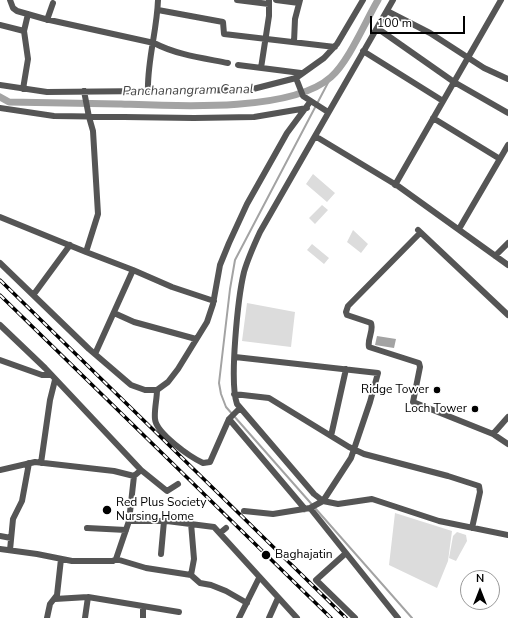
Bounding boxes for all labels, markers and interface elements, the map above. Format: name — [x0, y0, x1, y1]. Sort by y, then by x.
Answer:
scale bar — [372, 8, 467, 34]
text: 100 m — [377, 15, 412, 31]
water label: Panchanangram Canal — [122, 82, 254, 100]
place label: Ridge Tower — [361, 383, 429, 397]
marker: Ridge Tower — [432, 385, 442, 395]
place label: Loch Tower — [405, 402, 467, 416]
marker: Loch Tower — [470, 404, 480, 414]
place label: Red Plus Society Nursing Home — [116, 496, 206, 524]
marker: Red Plus Society Nursing Home — [101, 504, 113, 516]
place label: Baghajatin — [275, 548, 333, 562]
marker: Baghajatin — [260, 549, 272, 561]
north arrow — [460, 570, 500, 610]
text: N — [476, 571, 484, 586]

